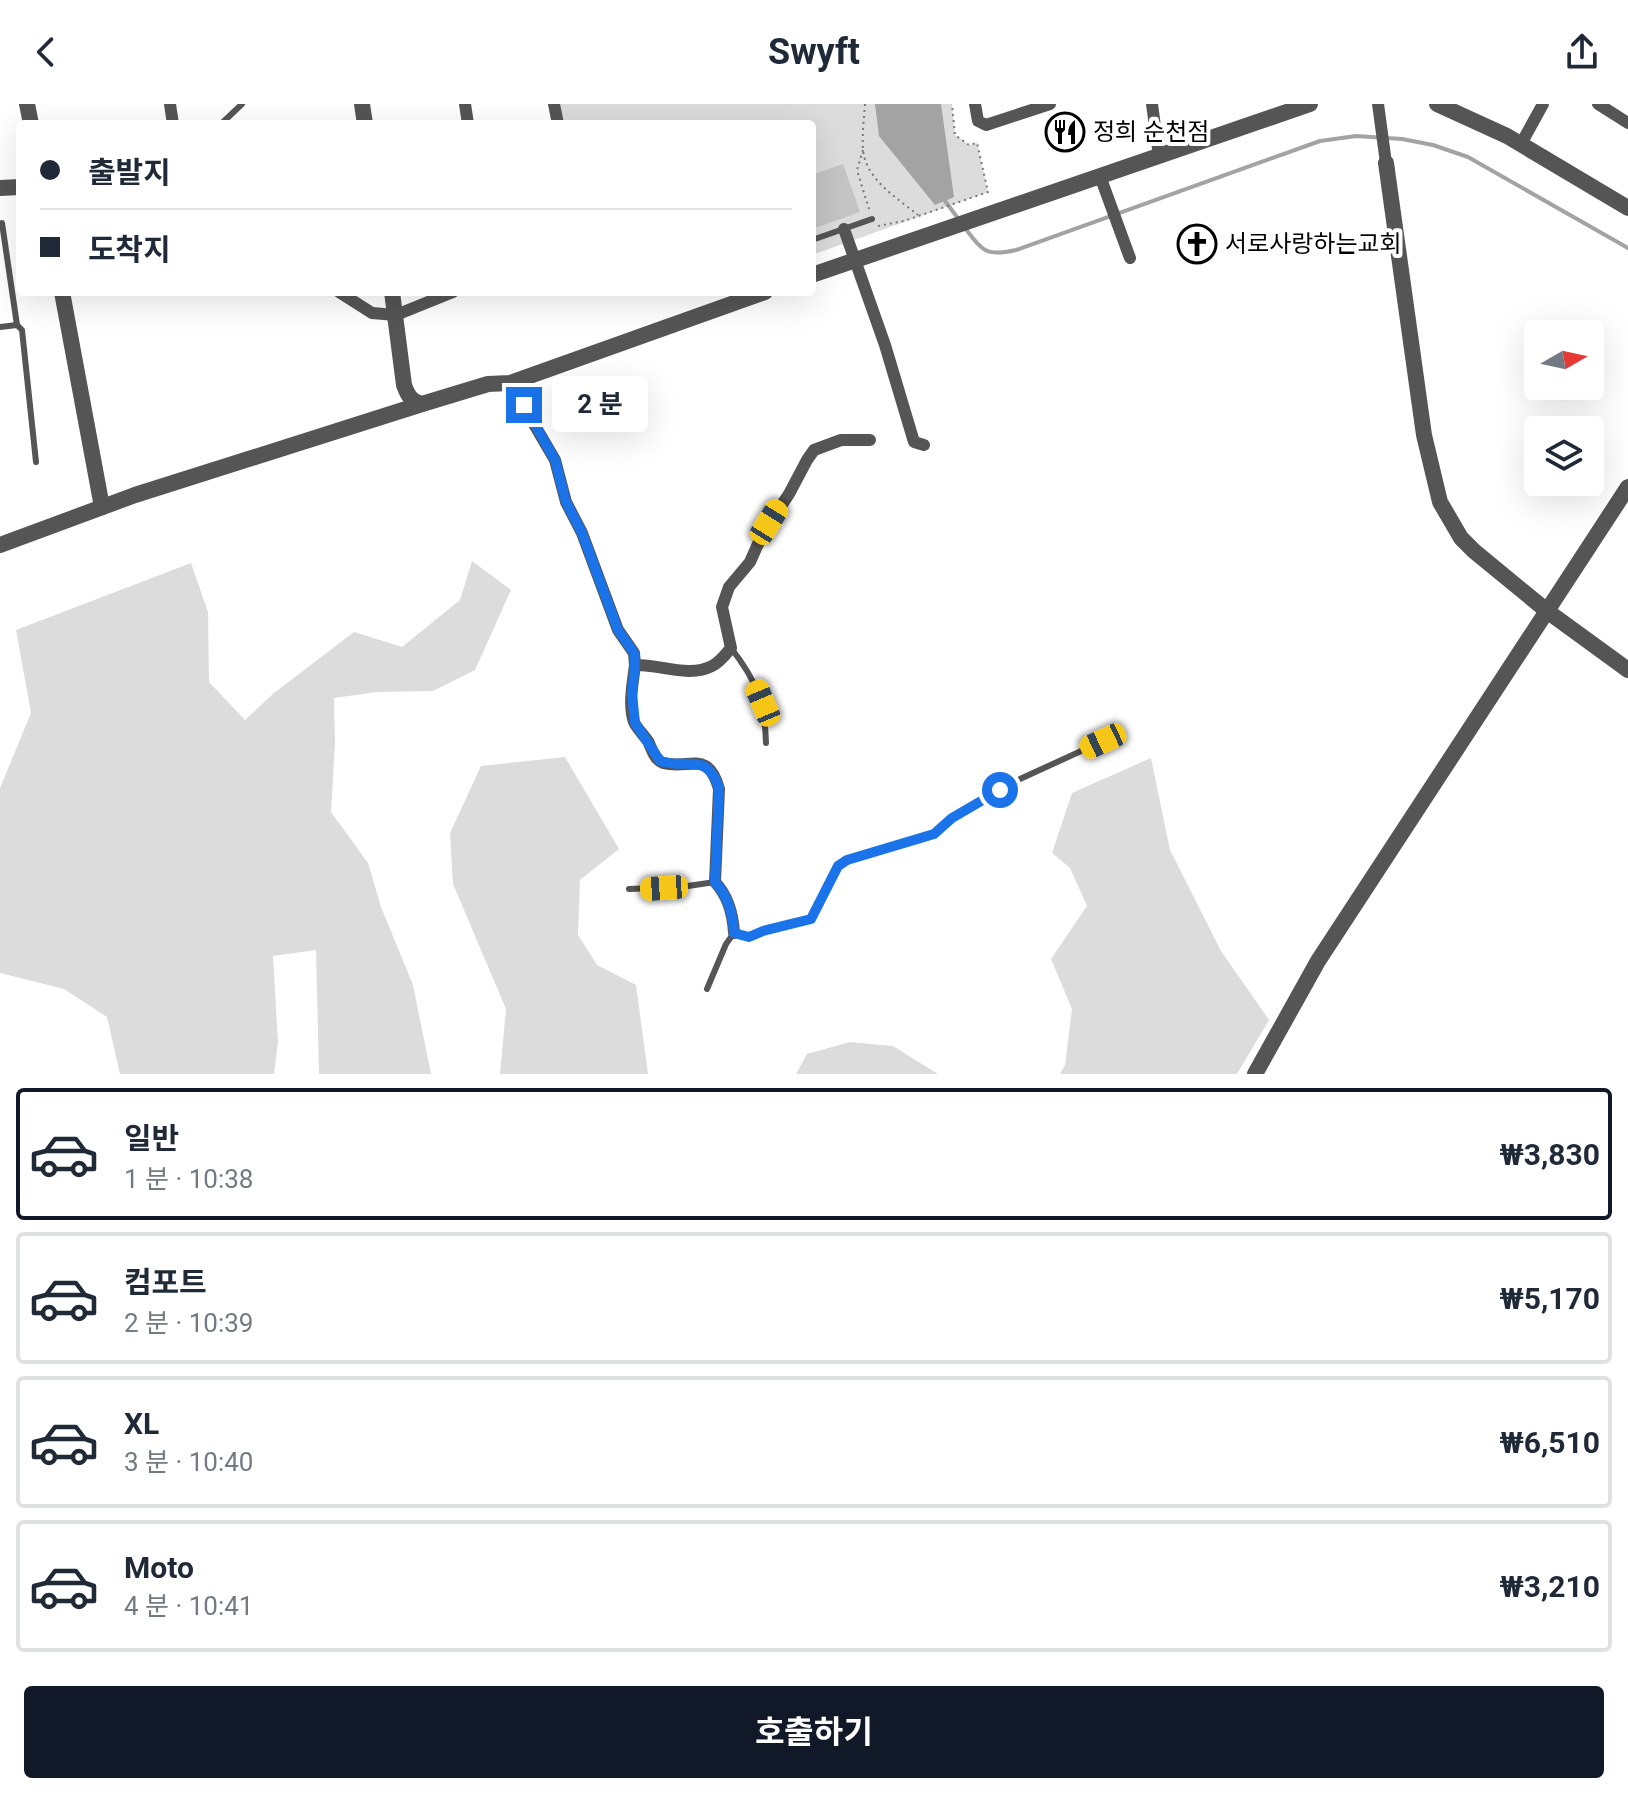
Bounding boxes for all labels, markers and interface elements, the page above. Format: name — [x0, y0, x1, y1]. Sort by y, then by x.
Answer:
icon: back — [24, 30, 68, 74]
icon: share — [1560, 30, 1604, 74]
text: Swyft — [768, 31, 860, 73]
restaurant icon: 정희 순천점 — [1044, 111, 1086, 153]
place label: 정희 순천점 — [1093, 118, 1209, 146]
text: 출발지 — [88, 155, 171, 190]
church icon: 서로사랑하는교회 — [1176, 223, 1218, 265]
place label: 서로사랑하는교회 — [1225, 230, 1402, 258]
text: 도착지 — [88, 232, 171, 267]
north arrow — [1524, 320, 1604, 400]
map controls — [1524, 320, 1604, 496]
callout: 2 분 — [552, 377, 648, 433]
route end — [506, 387, 542, 423]
text: 2 분 — [577, 389, 623, 419]
button: layers — [1524, 416, 1604, 496]
car — [746, 495, 792, 549]
car — [743, 676, 783, 730]
car — [1076, 720, 1130, 762]
route start — [982, 772, 1018, 808]
car — [639, 874, 689, 902]
icon: car — [28, 1118, 100, 1190]
text: 일반 — [124, 1121, 179, 1156]
text: ₩3,830 — [1499, 1137, 1600, 1172]
text: 1 분 · 10:38 — [124, 1164, 253, 1194]
icon: car — [28, 1262, 100, 1334]
text: 컴포트 — [124, 1265, 207, 1300]
text: ₩5,170 — [1499, 1281, 1600, 1316]
text: 2 분 · 10:39 — [124, 1308, 253, 1338]
icon: car — [28, 1406, 100, 1478]
text: XL — [124, 1406, 159, 1441]
text: ₩6,510 — [1499, 1425, 1600, 1460]
text: 3 분 · 10:40 — [124, 1447, 253, 1477]
icon: car — [28, 1550, 100, 1622]
text: Moto — [124, 1550, 194, 1585]
text: ₩3,210 — [1499, 1569, 1600, 1604]
text: 4 분 · 10:41 — [124, 1591, 253, 1621]
button: 호출하기 — [24, 1686, 1604, 1778]

